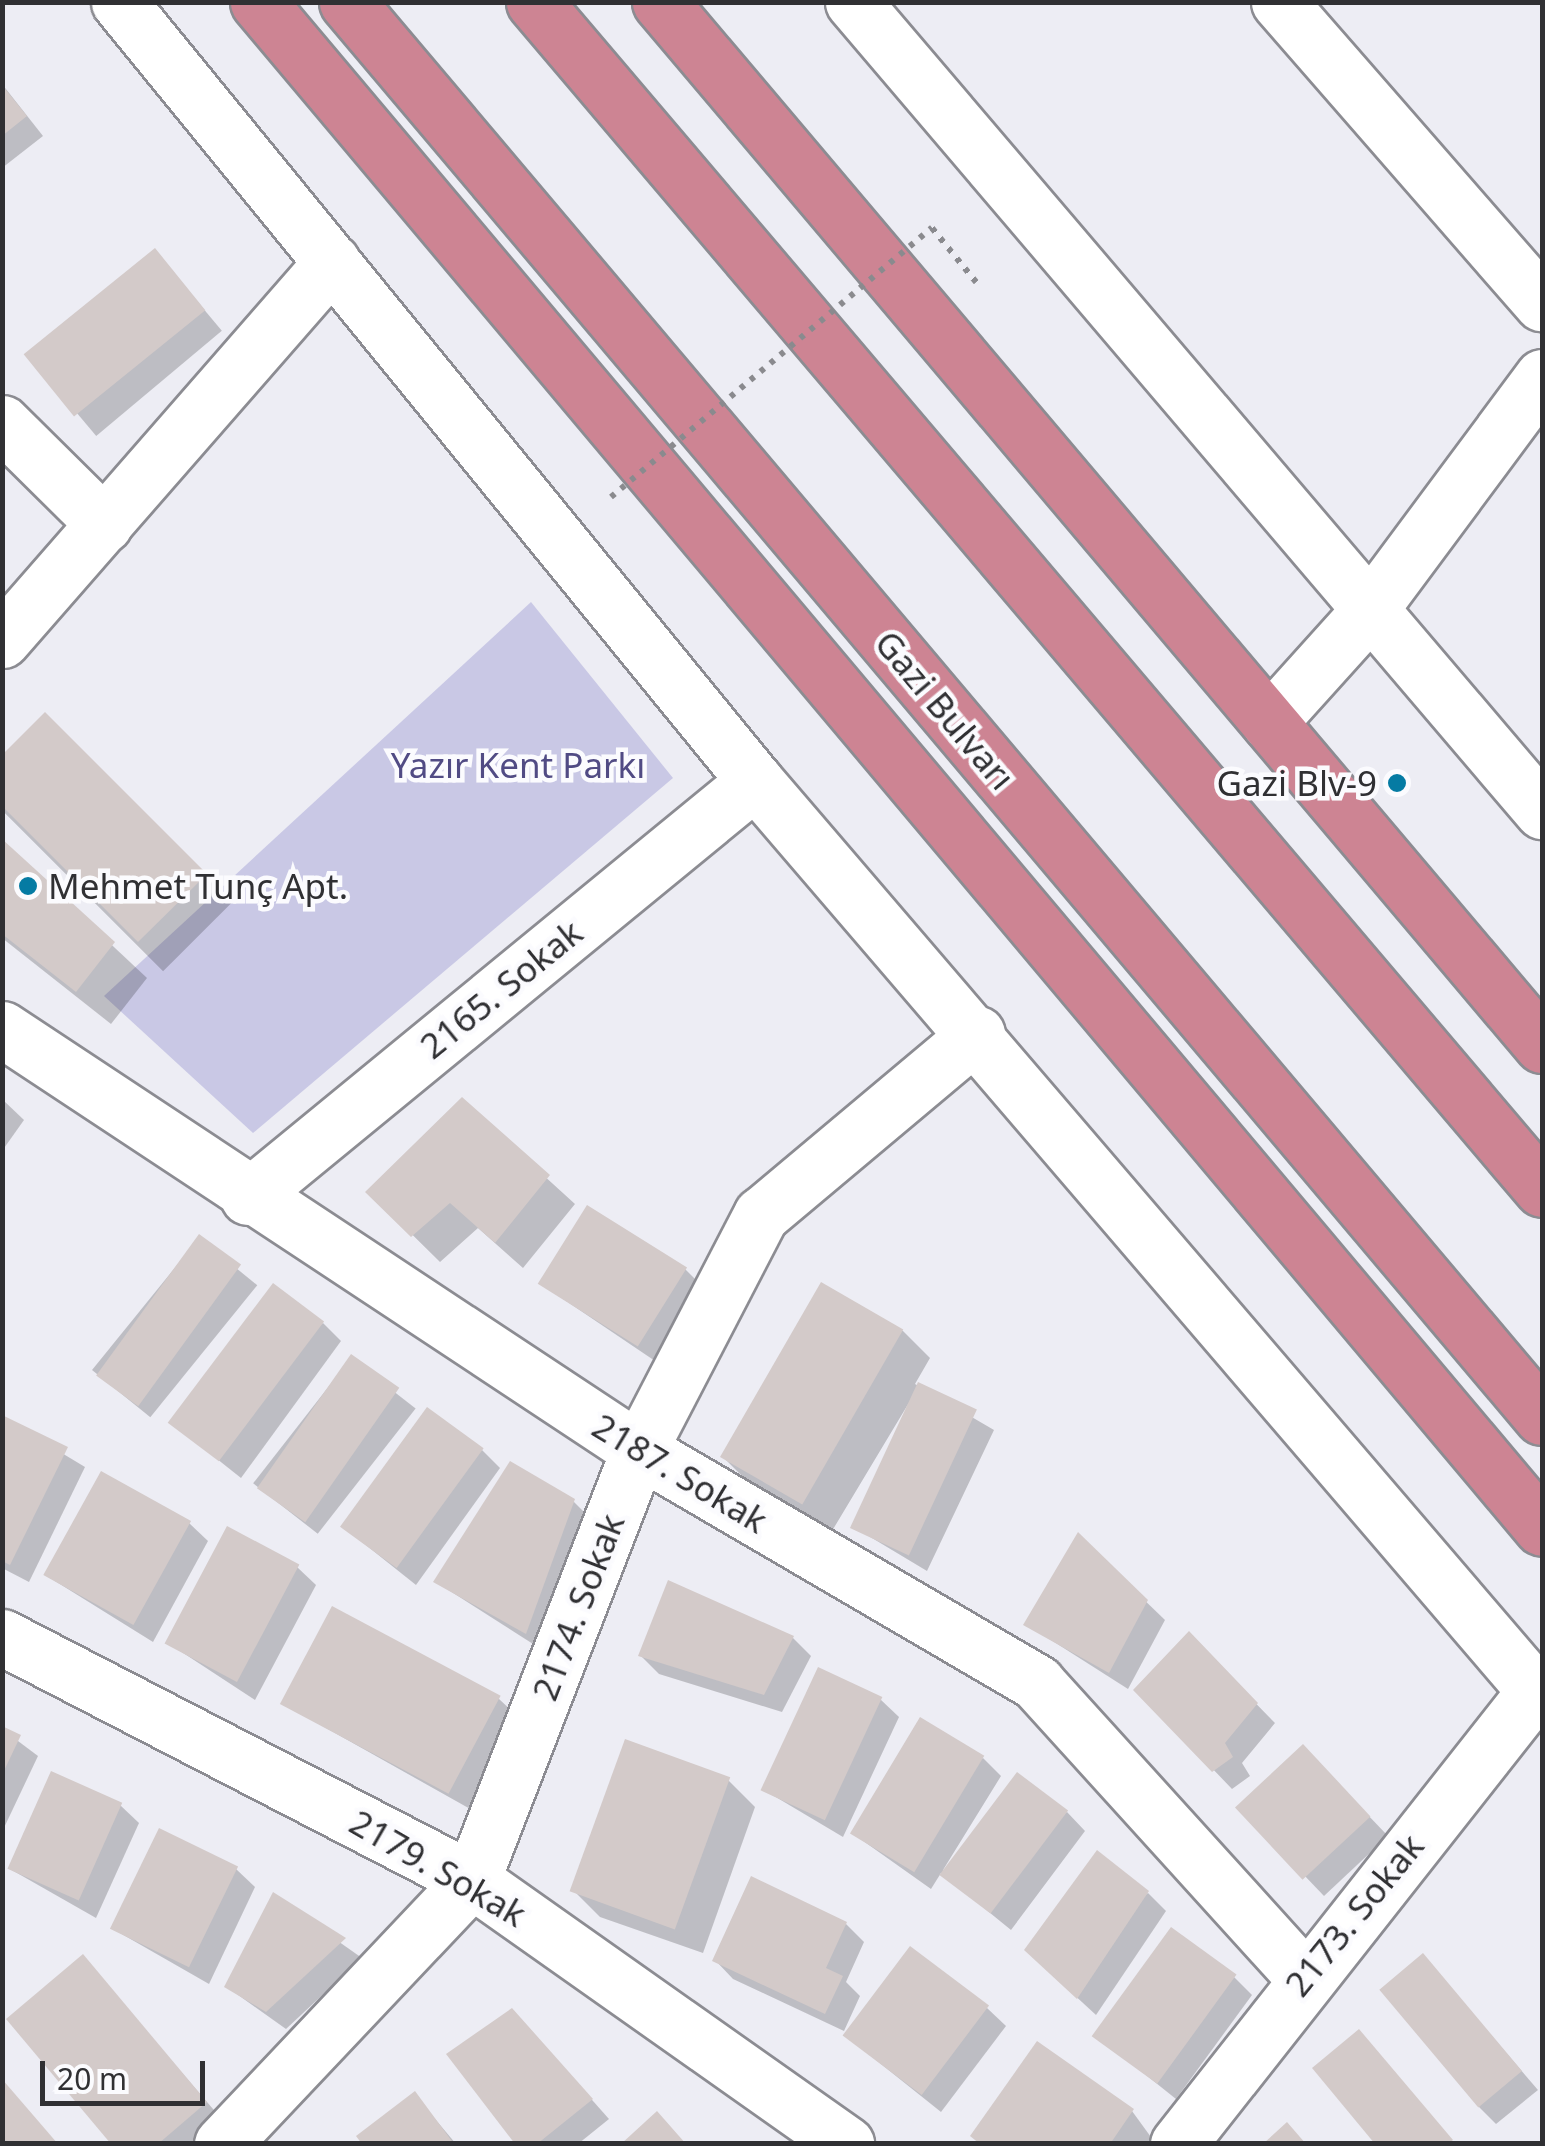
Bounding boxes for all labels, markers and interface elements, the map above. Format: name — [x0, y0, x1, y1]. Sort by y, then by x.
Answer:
street label: Gazi Bulvarı — [867, 622, 1023, 798]
park label: Yazır Kent Parkı — [391, 744, 645, 786]
place label: Gazi̇ Blv-9 — [1216, 762, 1377, 804]
marker: Gazi̇ Blv-9 — [1386, 772, 1408, 794]
place label: Mehmet Tunç Apt. — [48, 865, 348, 907]
marker: Mehmet Tunç Apt. — [17, 875, 39, 897]
street label: 2165. Sokak — [412, 911, 590, 1067]
street label: 2187. Sokak — [585, 1405, 775, 1541]
street label: 2174. Sokak — [523, 1508, 633, 1706]
street label: 2179. Sokak — [343, 1801, 533, 1935]
street label: 2173. Sokak — [1276, 1826, 1432, 2004]
scale bar — [45, 2041, 210, 2103]
text: 20 m — [57, 2058, 127, 2099]

